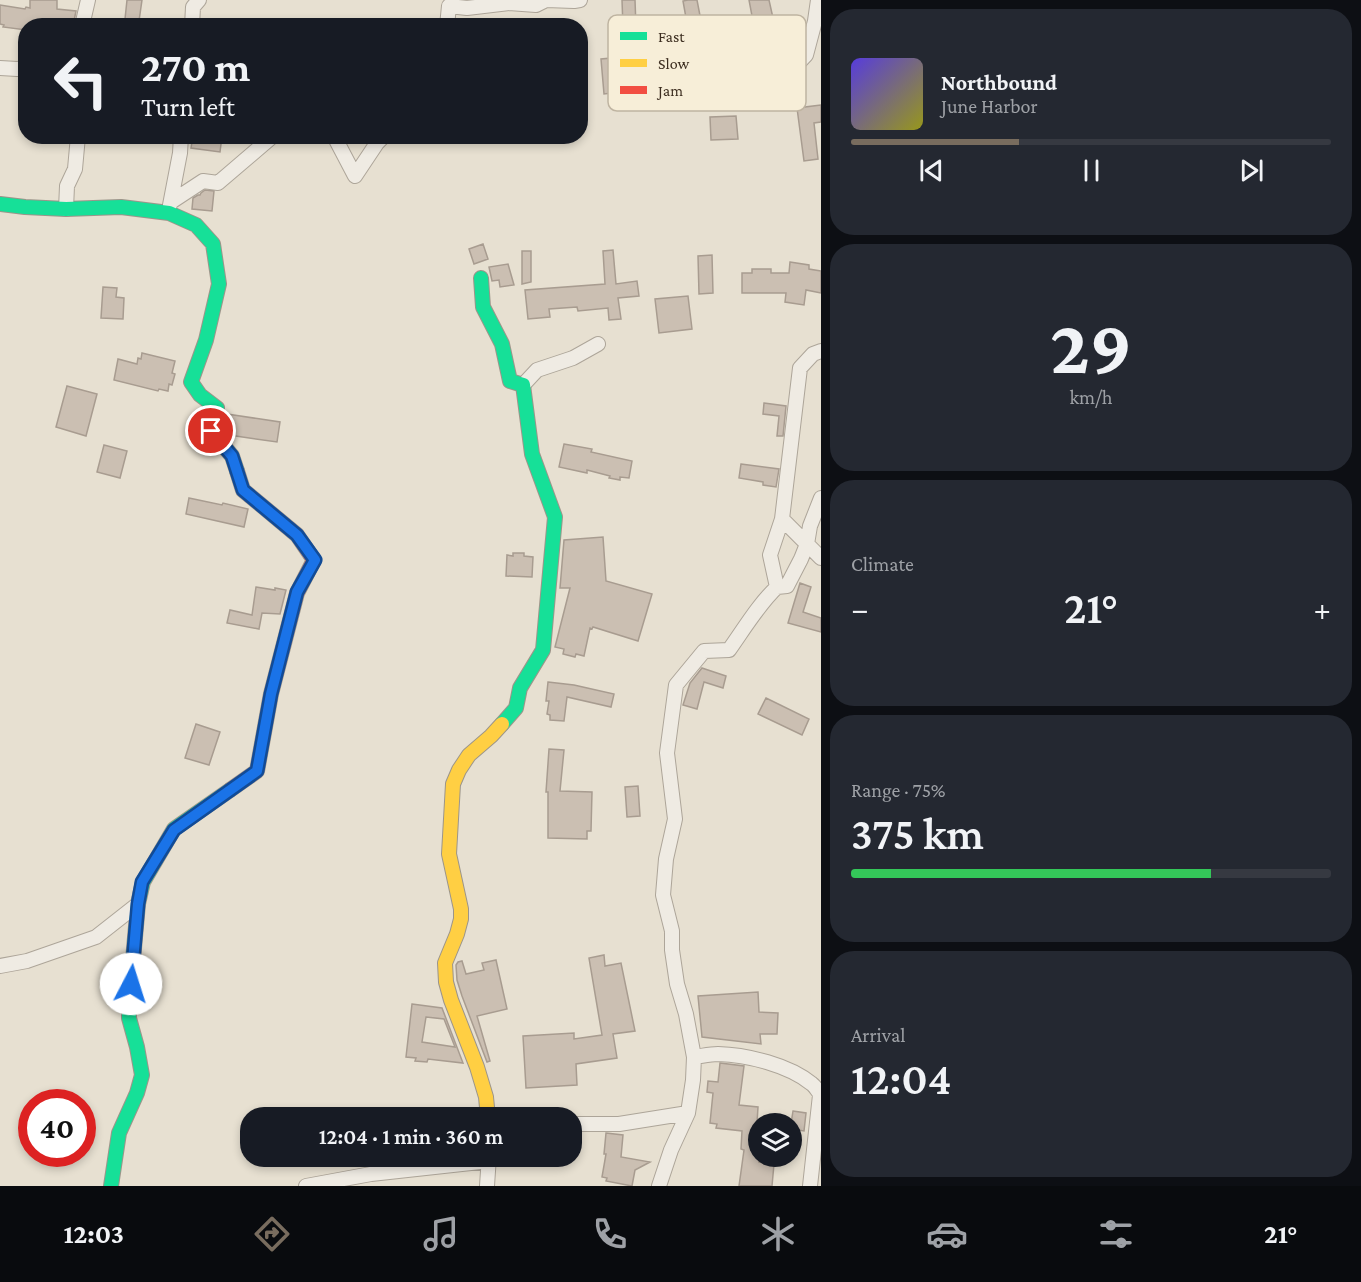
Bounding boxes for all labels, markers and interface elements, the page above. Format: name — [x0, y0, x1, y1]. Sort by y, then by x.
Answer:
legend — [608, 15, 806, 111]
text: Fast — [658, 28, 685, 45]
icon: left — [42, 42, 120, 120]
text: 270 m — [141, 43, 250, 90]
text: Slow — [658, 55, 690, 72]
text: Northbound — [941, 70, 1057, 95]
text: Jam — [656, 82, 683, 100]
text: Turn left — [141, 92, 235, 122]
text: June Harbor — [941, 95, 1038, 117]
icon: previous — [915, 154, 948, 187]
icon: pause — [1075, 154, 1108, 187]
icon: next — [1235, 154, 1268, 187]
text: 29 — [1050, 303, 1132, 390]
text: km/h — [1069, 386, 1113, 408]
pin — [185, 405, 236, 456]
icon: arrive — [194, 414, 227, 447]
text: Climate — [851, 553, 914, 575]
text: 21° — [1064, 583, 1118, 633]
text: − — [851, 590, 868, 627]
text: + — [1314, 590, 1331, 627]
text: Range · 75% — [851, 779, 946, 801]
text: 375 km — [851, 809, 984, 859]
position arrow — [99, 952, 163, 1016]
text: Arrival — [851, 1024, 905, 1046]
text: 12:04 — [851, 1054, 952, 1104]
speed limit sign: 40 — [18, 1089, 96, 1167]
map controls — [748, 1113, 802, 1167]
button: layers — [748, 1113, 802, 1167]
text: 12:04 · 1 min · 360 m — [319, 1124, 503, 1149]
icon: directions — [251, 1213, 293, 1255]
icon: music — [420, 1213, 462, 1255]
icon: phone — [589, 1213, 631, 1255]
icon: climate — [757, 1213, 799, 1255]
icon: car — [926, 1213, 968, 1255]
icon: filters — [1095, 1213, 1137, 1255]
text: 12:03 — [63, 1219, 124, 1249]
text: 21° — [1264, 1219, 1298, 1249]

